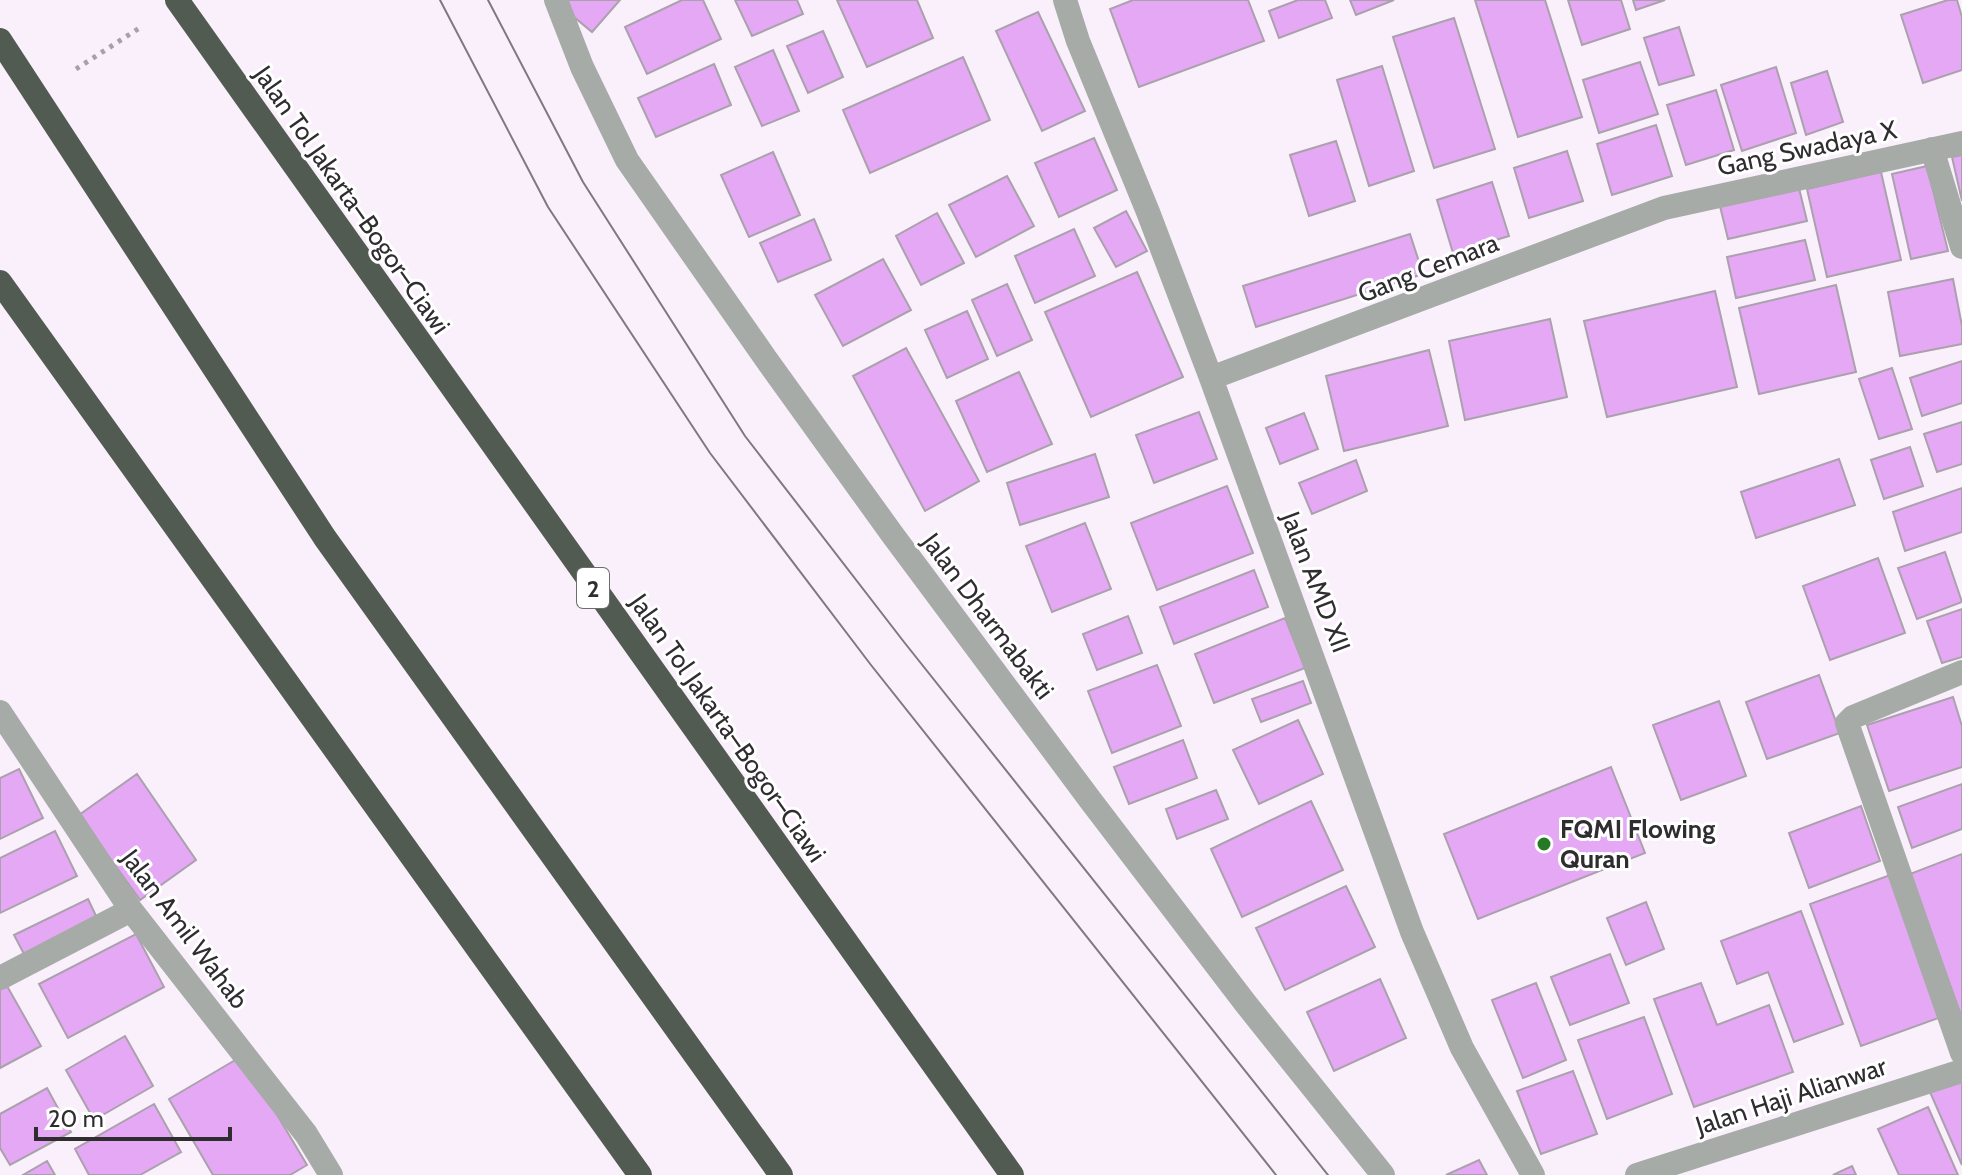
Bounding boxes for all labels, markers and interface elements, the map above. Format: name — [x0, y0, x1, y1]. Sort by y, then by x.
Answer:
street label: Jalan Tol Jakarta–Bogor–Ciawi — [247, 59, 457, 340]
street label: Gang Swadaya X — [1714, 113, 1900, 183]
street label: Gang Cemara — [1353, 226, 1503, 309]
street label: Jalan AMD XII — [1274, 506, 1358, 657]
street label: Jalan Dharmabakti — [915, 526, 1061, 705]
road number: 2 — [577, 568, 609, 608]
street label: Jalan Tol Jakarta–Bogor–Ciawi — [623, 587, 833, 868]
place label: FQMI Flowing Quran — [1560, 813, 1715, 875]
marker: FQMI Flowing Quran — [1535, 835, 1553, 853]
street label: Jalan Amil Wahab — [114, 842, 255, 1015]
street label: Jalan Haji Alianwar — [1690, 1050, 1891, 1142]
scale bar — [36, 1091, 230, 1141]
text: 20 m — [48, 1104, 104, 1133]

